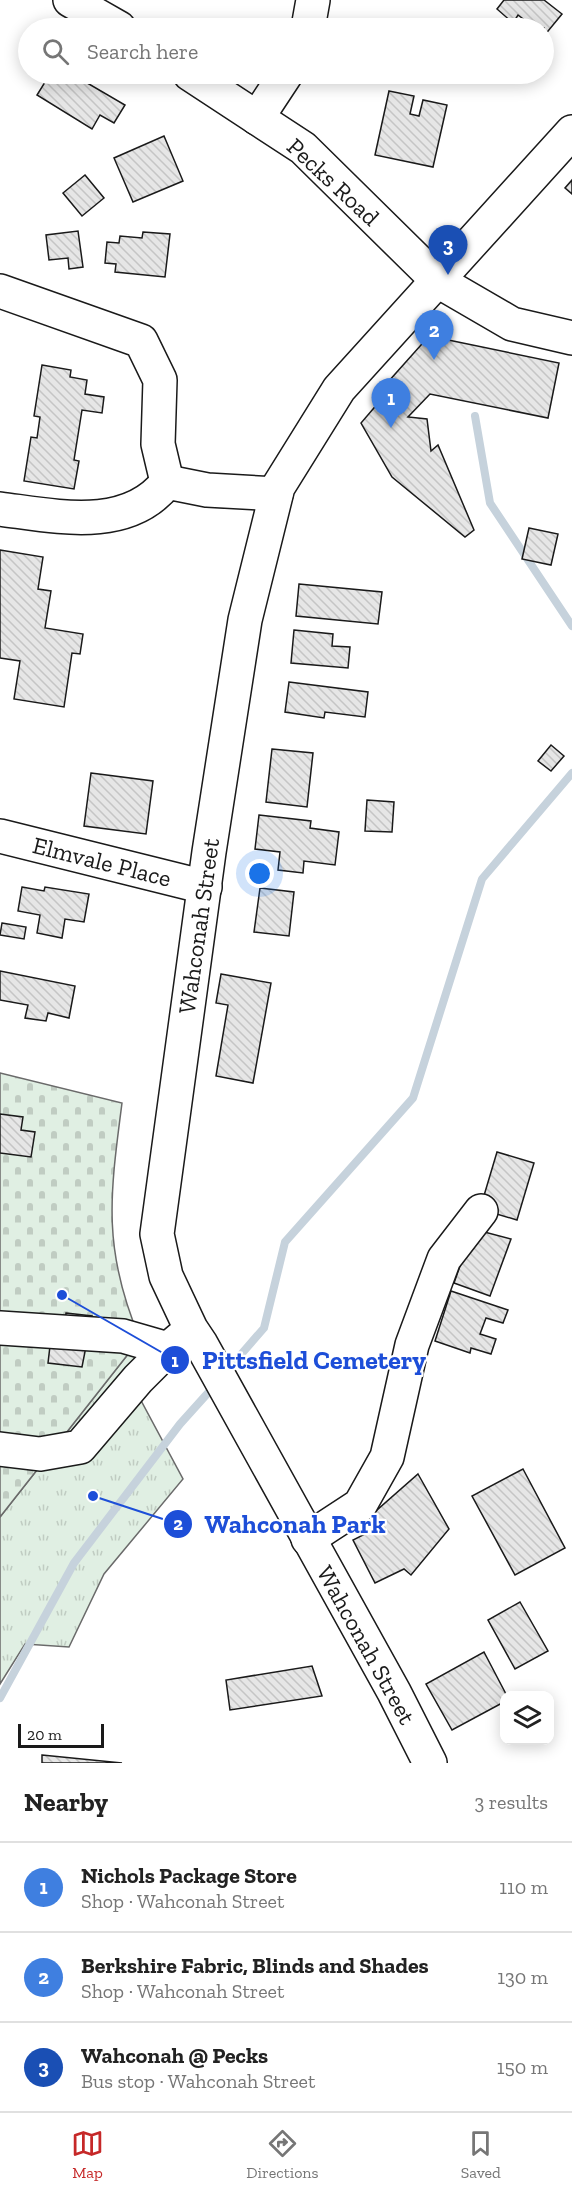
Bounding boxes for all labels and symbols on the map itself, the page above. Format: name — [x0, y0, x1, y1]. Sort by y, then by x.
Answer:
street label: Pecks Road — [281, 132, 386, 232]
pin: 3 — [428, 226, 468, 275]
pin: 2 — [414, 310, 454, 360]
pin: 1 — [372, 378, 410, 428]
street label: Elmvale Place — [30, 830, 174, 893]
street label: Wahconah Street — [172, 836, 225, 1016]
your location — [245, 859, 274, 888]
callout: Pittsfield Cemetery — [160, 1338, 438, 1382]
text: Pittsfield Cemetery — [202, 1344, 426, 1376]
text: 1 — [171, 1350, 179, 1372]
callout: Wahconah Park — [163, 1502, 398, 1546]
text: Wahconah Park — [204, 1508, 386, 1540]
text: 2 — [173, 1513, 183, 1535]
street label: Wahconah Street — [311, 1560, 422, 1729]
scale bar — [18, 1721, 104, 1748]

